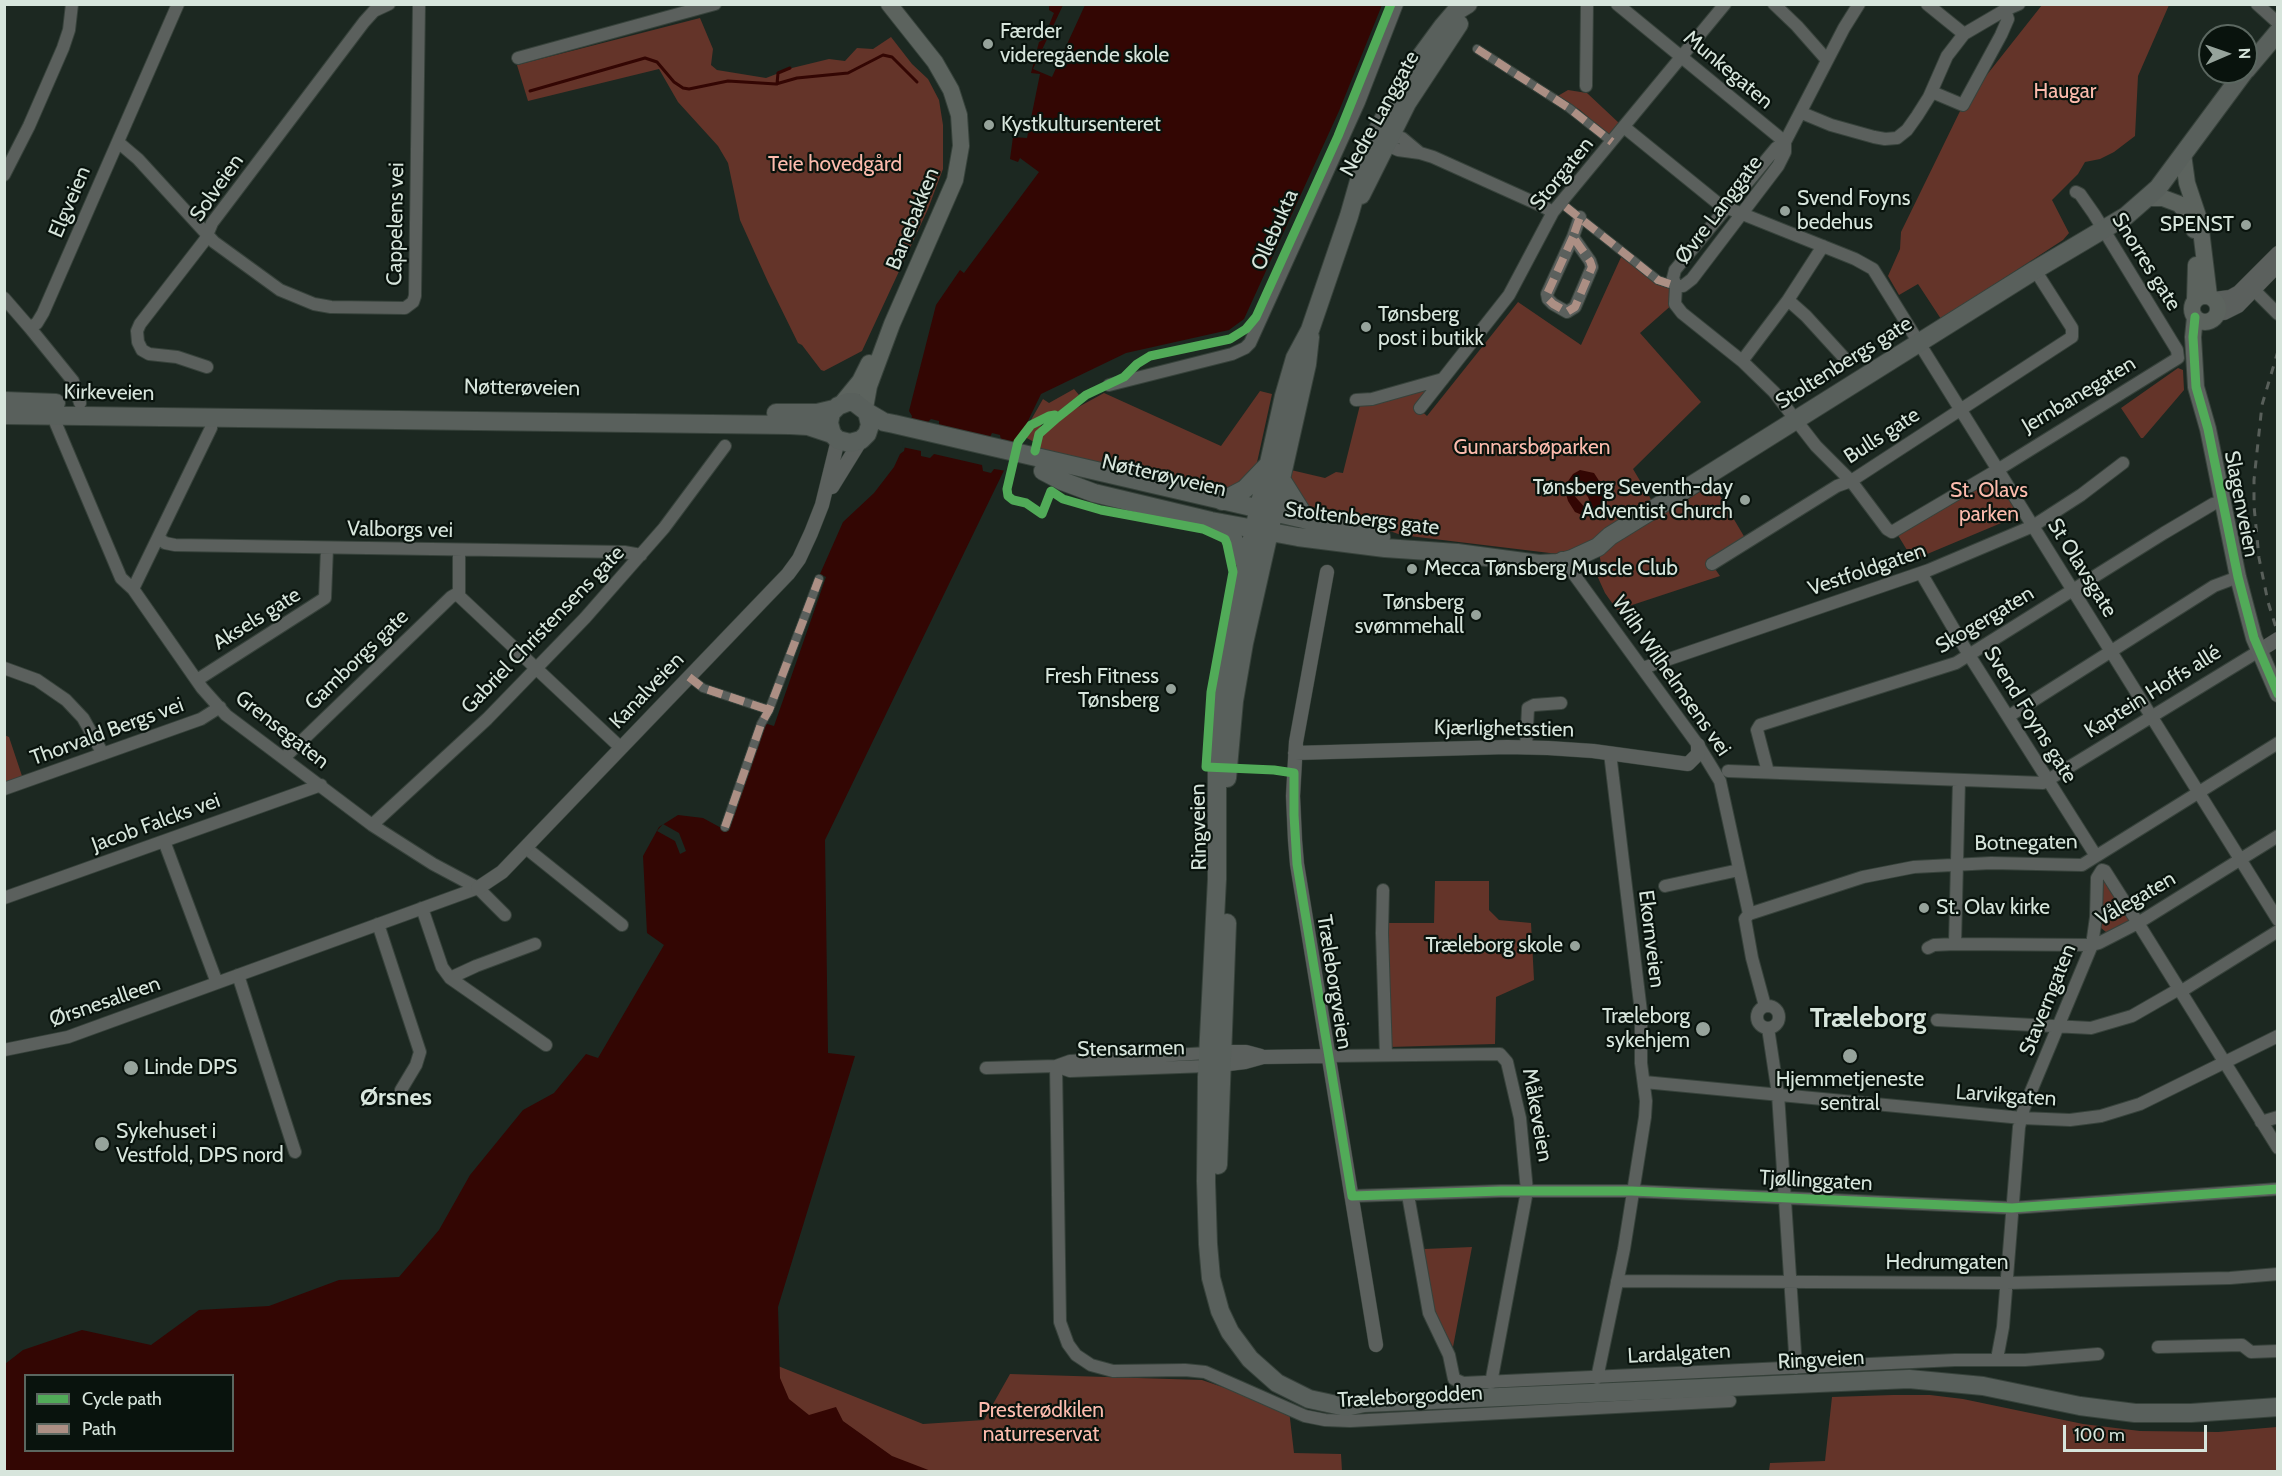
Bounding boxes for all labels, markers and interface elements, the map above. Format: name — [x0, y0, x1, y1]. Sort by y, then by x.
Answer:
place label: Færder videregående skole — [1000, 19, 1169, 69]
north arrow — [2198, 24, 2258, 84]
street label: Munkegaten — [1678, 25, 1778, 115]
marker: Færder videregående skole — [981, 37, 995, 51]
street label: Nedre Langgate — [1335, 47, 1425, 181]
text: N — [2235, 47, 2254, 59]
park label: Haugar — [2034, 79, 2096, 105]
place label: Kystkultursenteret — [1001, 112, 1161, 138]
marker: Kystkultursenteret — [982, 118, 996, 132]
street label: Storgaten — [1525, 132, 1599, 216]
street label: Solveien — [185, 149, 249, 227]
street label: Øvre Langgate — [1670, 151, 1768, 269]
park label: Teie hovedgård — [768, 152, 902, 178]
street label: Cappelens vei — [382, 162, 410, 286]
street label: Elgveien — [44, 163, 96, 241]
street label: Banebakken — [881, 164, 945, 274]
street label: Ollebukta — [1246, 186, 1304, 274]
place label: Svend Foyns bedehus — [1797, 186, 1910, 236]
marker: Svend Foyns bedehus — [1778, 204, 1792, 218]
street label: Snorres gate — [2106, 208, 2186, 316]
place label: SPENST — [2160, 212, 2234, 238]
marker: SPENST — [2239, 218, 2253, 232]
place label: Tønsberg post i butikk — [1378, 302, 1484, 352]
street label: Stoltenbergs gate — [1771, 311, 1917, 415]
marker: Tønsberg post i butikk — [1359, 320, 1373, 334]
street label: Jernbanegaten — [2018, 351, 2140, 439]
street label: Nøtterøveien — [464, 374, 580, 402]
street label: Kirkeveien — [63, 380, 155, 406]
street label: Bulls gate — [1840, 402, 1924, 470]
park label: Gunnarsbøparken — [1454, 435, 1610, 461]
street label: Nøtterøyveien — [1099, 449, 1229, 503]
street label: Slagenveien — [2218, 449, 2264, 559]
place label: Tønsberg Seventh-day Adventist Church — [1533, 475, 1733, 525]
park label: St. Olavs parken — [1950, 478, 2028, 528]
marker: Tønsberg Seventh-day Adventist Church — [1738, 493, 1752, 507]
street label: Stoltenbergs gate — [1283, 497, 1441, 541]
street label: St Olavsgate — [2042, 514, 2122, 622]
street label: Valborgs vei — [347, 516, 453, 544]
street label: Vestfoldgaten — [1805, 538, 1929, 602]
street label: Gabriel Christensens gate — [456, 541, 630, 719]
place label: Mecca Tønsberg Muscle Club — [1424, 556, 1678, 582]
marker: Mecca Tønsberg Muscle Club — [1405, 562, 1419, 576]
street label: Skogergaten — [1931, 581, 2039, 659]
street label: Aksels gate — [209, 582, 305, 656]
place label: Tønsberg svømmehall — [1355, 590, 1464, 640]
street label: Wilh Wilhelmsens vei — [1606, 591, 1736, 761]
street label: Gamborgs gate — [300, 604, 414, 716]
marker: Tønsberg svømmehall — [1469, 608, 1483, 622]
street label: Kaptein Hoffs allé — [2080, 640, 2226, 744]
street label: Svend Foyns gate — [1978, 642, 2082, 788]
street label: Kanalveien — [604, 648, 690, 734]
place label: Fresh Fitness Tønsberg — [1045, 664, 1159, 714]
marker: Fresh Fitness Tønsberg — [1164, 682, 1178, 696]
street label: Grensegaten — [230, 686, 334, 774]
street label: Thorvald Bergs vei — [27, 693, 187, 771]
street label: Kjærlighetsstien — [1434, 715, 1574, 743]
street label: Ringveien — [1186, 783, 1212, 871]
street label: Jacob Falcks vei — [88, 788, 224, 858]
street label: Botnegaten — [1974, 830, 2078, 856]
street label: Vålegaten — [2092, 866, 2180, 932]
street label: Ekornveien — [1633, 889, 1669, 989]
place label: St. Olav kirke — [1936, 895, 2050, 921]
marker: St. Olav kirke — [1917, 901, 1931, 915]
street label: Træleborgveien — [1311, 913, 1357, 1051]
place label: Træleborg skole — [1425, 933, 1563, 959]
marker: Træleborg skole — [1568, 939, 1582, 953]
street label: Staverngaten — [2014, 941, 2082, 1059]
street label: Ørsnesalleen — [46, 971, 164, 1033]
district label: Træleborg — [1810, 1003, 1926, 1035]
place label: Træleborg sykehjem — [1602, 1004, 1690, 1054]
marker: Træleborg sykehjem — [1694, 1020, 1712, 1038]
street label: Stensarmen — [1077, 1035, 1185, 1063]
marker: Hjemmetjeneste sentral — [1841, 1047, 1859, 1065]
place label: Linde DPS — [144, 1055, 237, 1081]
marker: Linde DPS — [122, 1059, 140, 1077]
street label: Måkeveien — [1516, 1066, 1558, 1164]
place label: Hjemmetjeneste sentral — [1776, 1067, 1924, 1117]
street label: Larvikgaten — [1955, 1080, 2057, 1112]
district label: Ørsnes — [360, 1084, 432, 1112]
place label: Sykehuset i Vestfold, DPS nord — [116, 1119, 284, 1169]
marker: Sykehuset i Vestfold, DPS nord — [93, 1135, 111, 1153]
street label: Tjøllinggaten — [1759, 1165, 1873, 1197]
street label: Hedrumgaten — [1886, 1250, 2008, 1276]
street label: Lardalgaten — [1627, 1339, 1731, 1369]
street label: Ringveien — [1777, 1345, 1865, 1375]
legend — [24, 1374, 234, 1452]
street label: Træleborgodden — [1337, 1381, 1483, 1413]
text: Cycle path — [82, 1388, 162, 1410]
park label: Presterødkilen naturreservat — [978, 1398, 1104, 1448]
scale bar — [2066, 1413, 2210, 1451]
text: Path — [82, 1418, 116, 1440]
text: 100 m — [2074, 1424, 2125, 1446]

